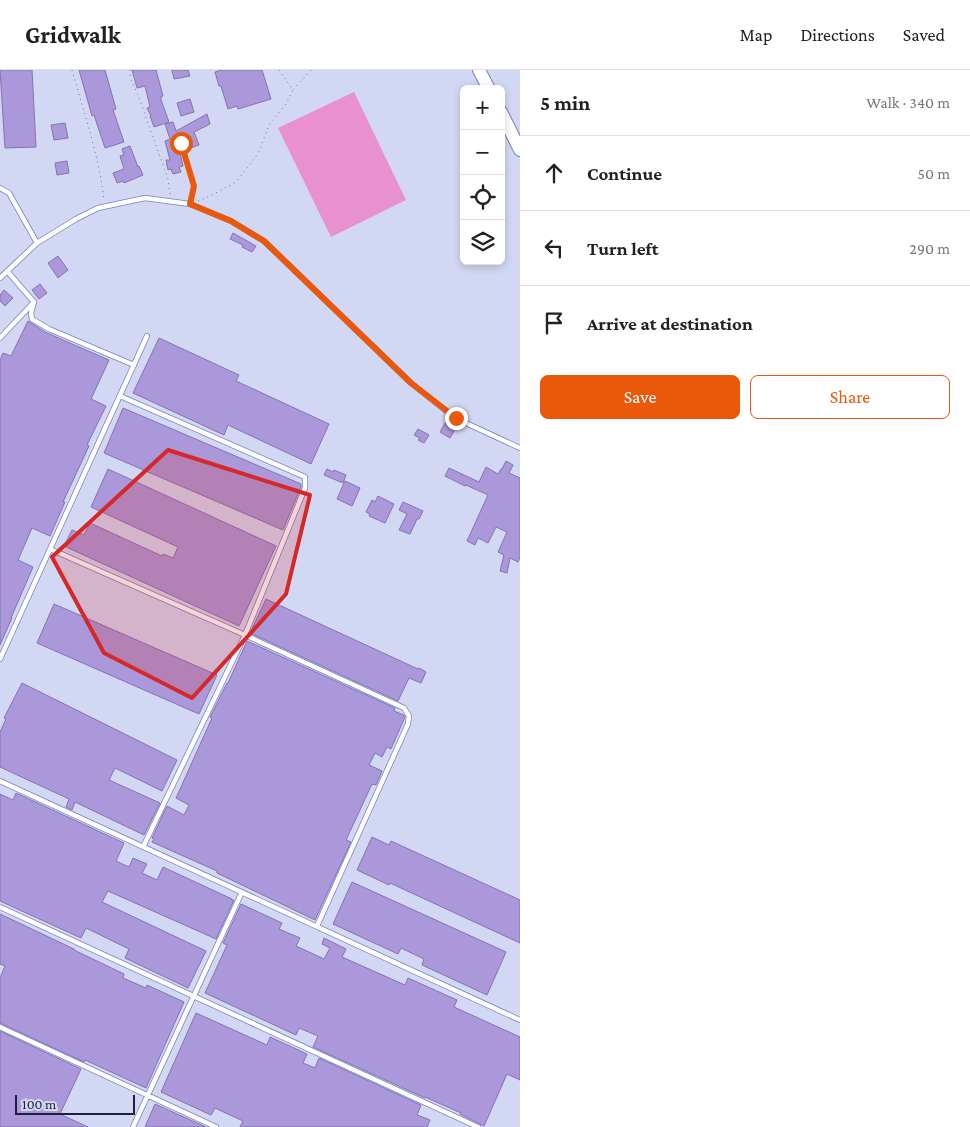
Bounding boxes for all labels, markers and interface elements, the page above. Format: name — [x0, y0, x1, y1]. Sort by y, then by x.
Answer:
text: Gridwalk — [25, 21, 121, 48]
text: Map — [740, 25, 772, 45]
text: Directions — [800, 25, 875, 45]
text: Saved — [903, 25, 945, 45]
map controls — [460, 85, 505, 265]
button: + — [460, 85, 505, 130]
text: 5 min — [540, 91, 590, 115]
text: Walk · 340 m — [866, 94, 950, 111]
button: − — [460, 130, 505, 175]
route start — [170, 132, 193, 155]
icon: ahead — [540, 159, 568, 187]
text: Continue — [587, 163, 662, 184]
text: 50 m — [918, 165, 950, 182]
button: locate — [460, 175, 505, 220]
button: layers — [460, 220, 505, 265]
icon: left — [540, 234, 568, 262]
text: Turn left — [587, 238, 659, 259]
text: 290 m — [909, 240, 950, 257]
icon: arrive — [540, 309, 568, 337]
text: Arrive at destination — [587, 313, 753, 334]
button: Save — [540, 375, 740, 419]
button: Share — [750, 375, 950, 419]
route end — [445, 407, 468, 430]
scale bar — [15, 1092, 135, 1115]
text: 100 m — [22, 1096, 56, 1112]

